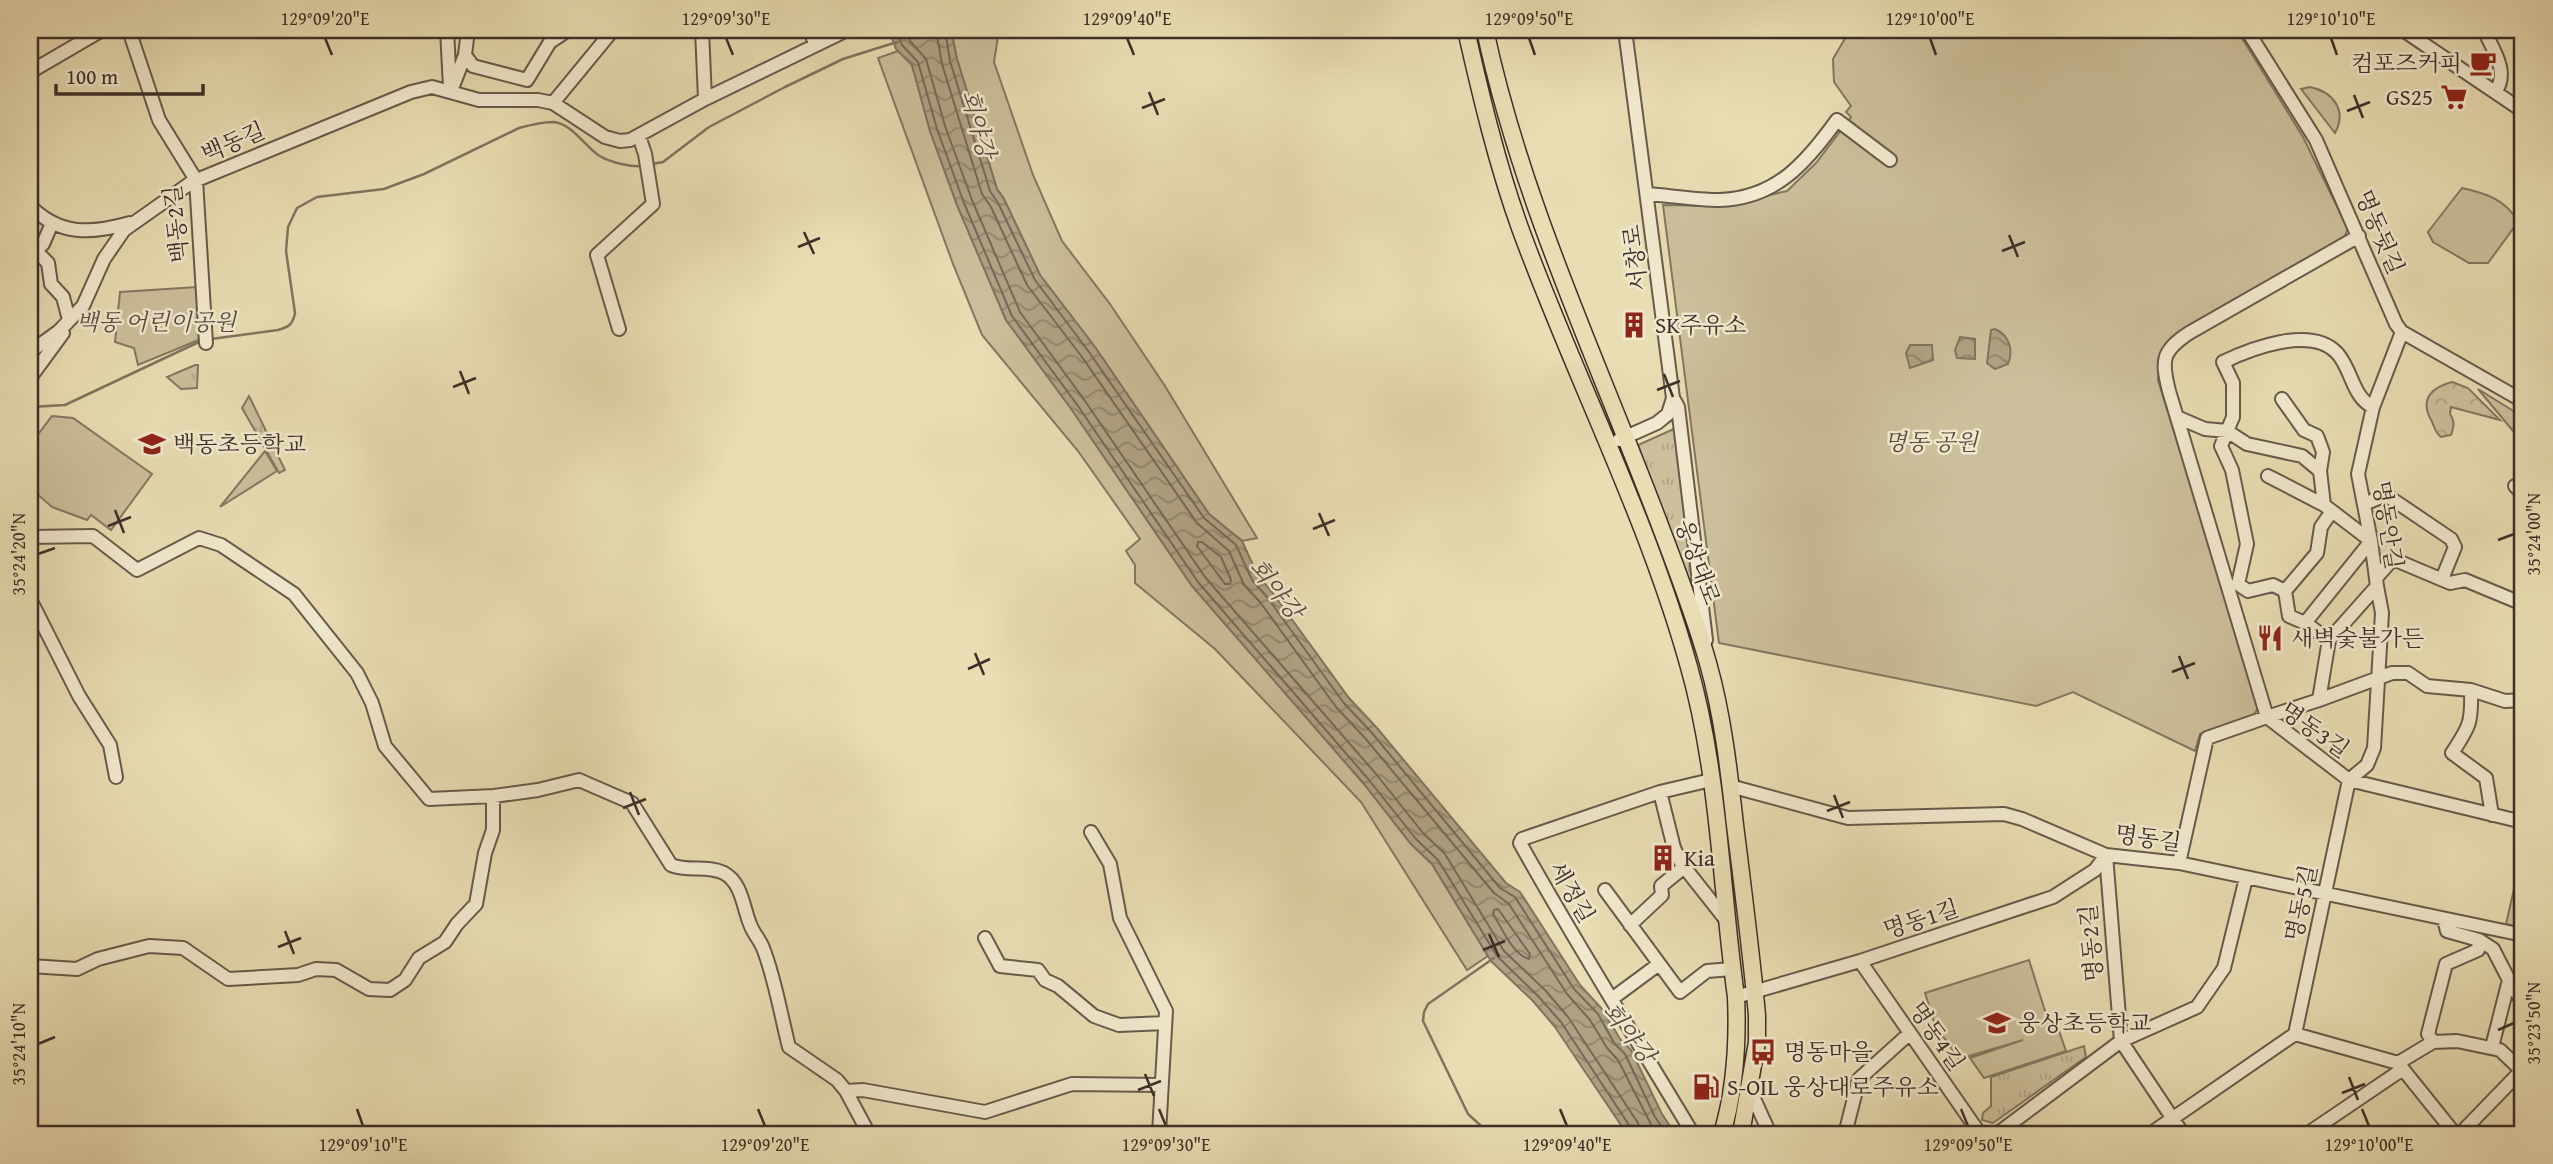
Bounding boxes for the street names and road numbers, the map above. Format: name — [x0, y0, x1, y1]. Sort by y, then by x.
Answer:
street label: 백동길 — [196, 113, 270, 170]
street label: 백동2길 — [155, 184, 196, 264]
street label: 명동뒷길 — [2348, 184, 2413, 279]
street label: 서창로 — [1614, 223, 1655, 293]
street label: 명동안길 — [2365, 478, 2412, 571]
street label: 웅상대로 — [1668, 514, 1729, 609]
street label: 명동3길 — [2274, 694, 2357, 765]
street label: 명동길 — [2113, 817, 2183, 858]
street label: 세정길 — [1541, 855, 1603, 929]
street label: 명동5길 — [2276, 861, 2325, 944]
street label: 명동1길 — [1879, 891, 1963, 946]
street label: 명동2길 — [2071, 903, 2110, 983]
street label: 명동4길 — [1902, 994, 1973, 1077]

